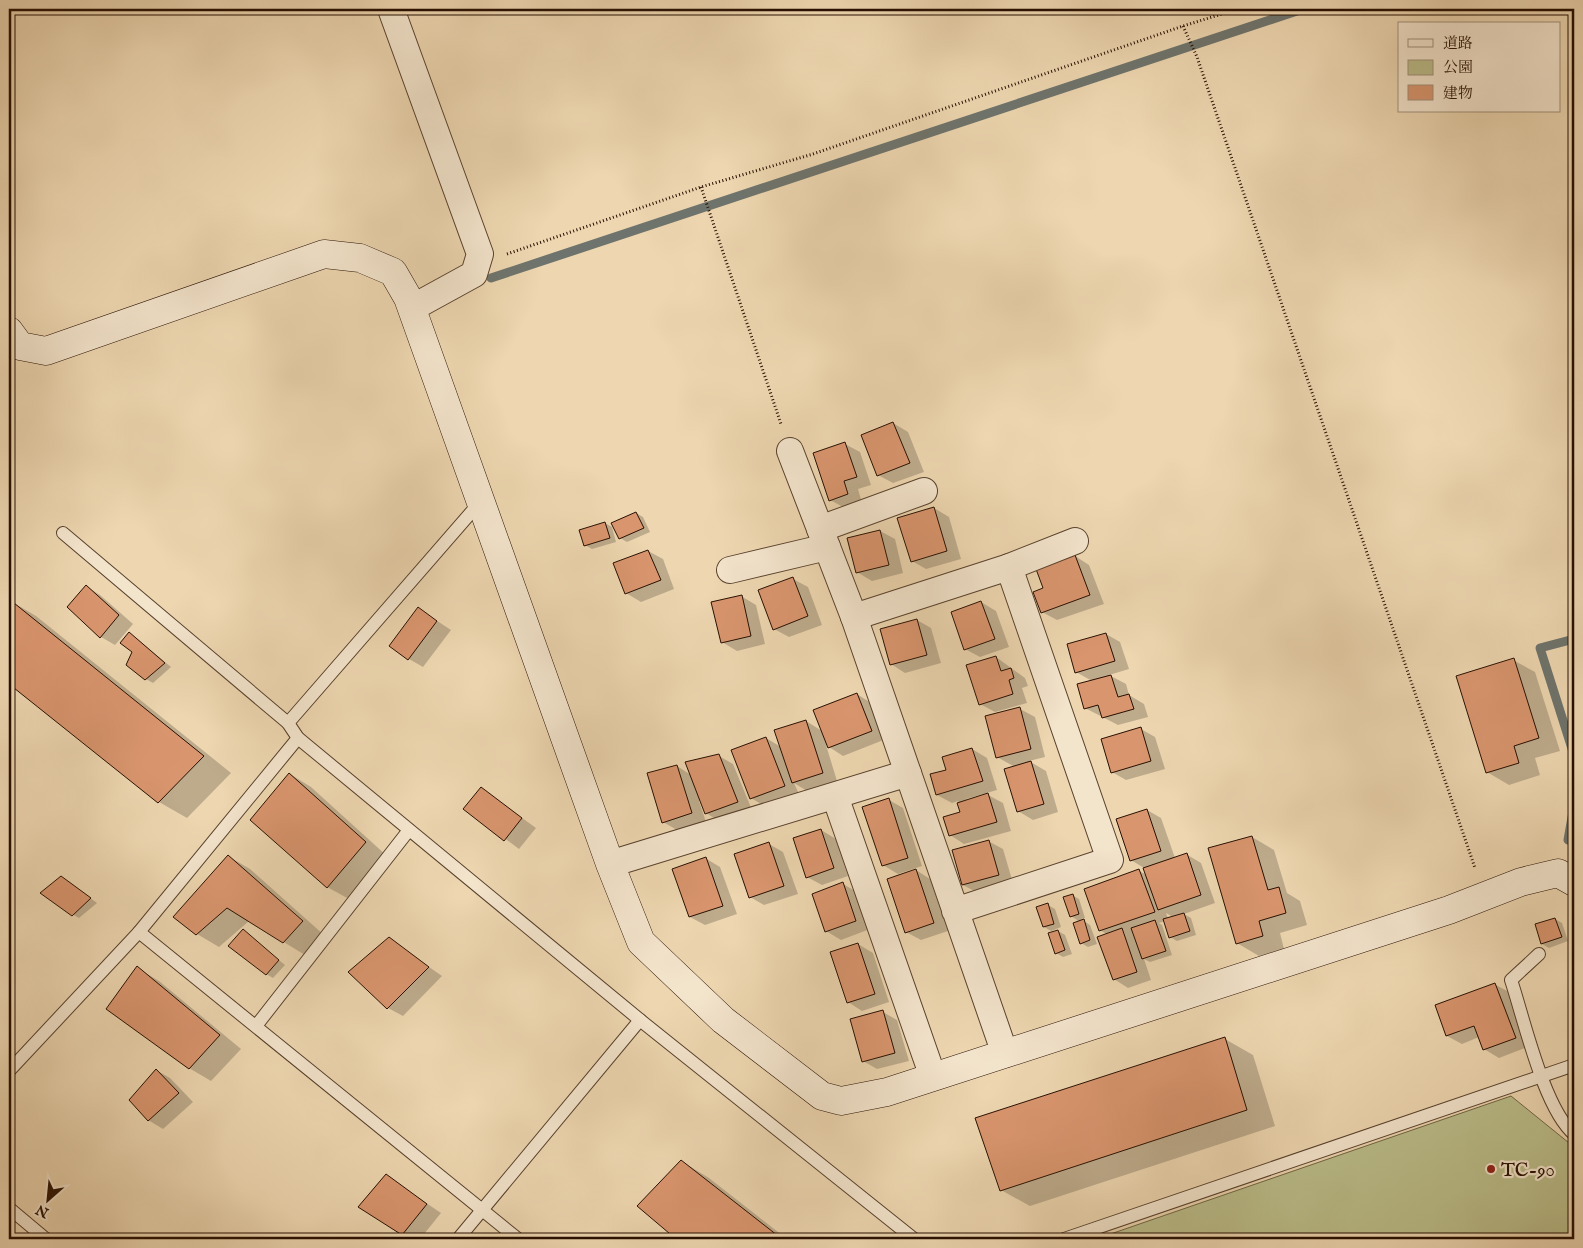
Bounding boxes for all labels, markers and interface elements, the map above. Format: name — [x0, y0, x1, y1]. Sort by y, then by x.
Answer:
legend — [1398, 22, 1560, 112]
text: 道路 — [1443, 34, 1473, 53]
text: 公園 — [1443, 58, 1473, 77]
text: 建物 — [1443, 84, 1473, 103]
place label: TC-90 — [1501, 1159, 1555, 1183]
marker: TC-90 — [1485, 1163, 1497, 1175]
north arrow — [22, 1176, 72, 1226]
text: N — [33, 1200, 53, 1222]

